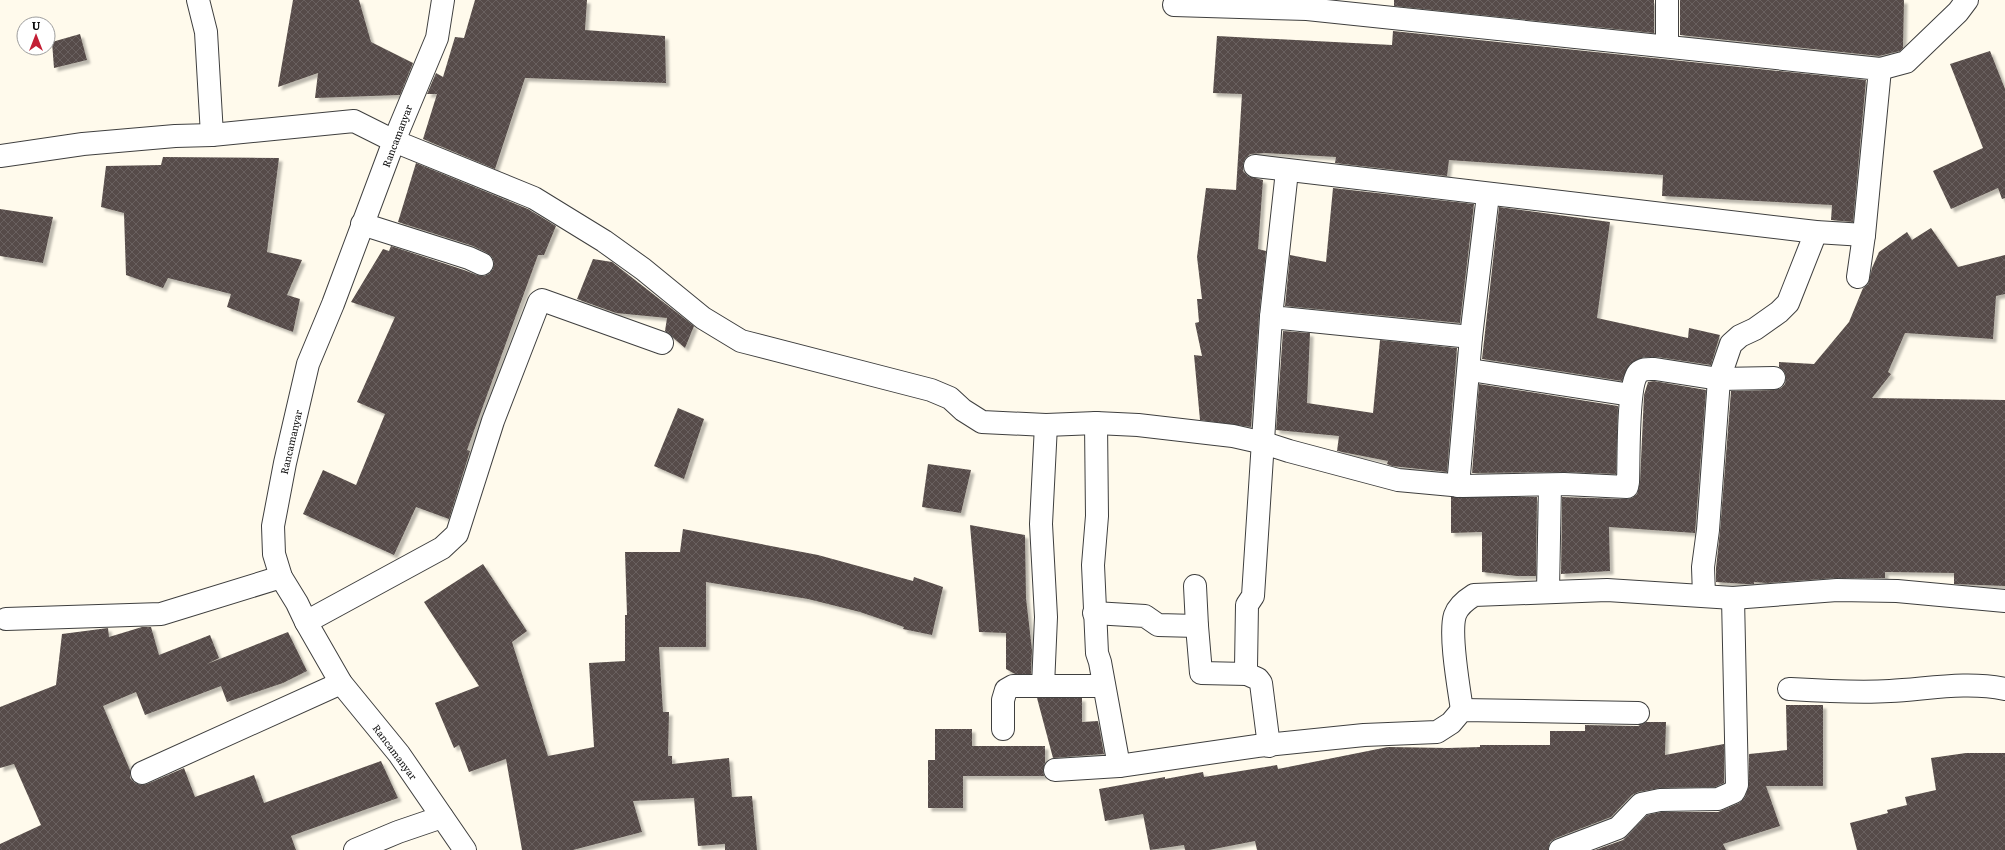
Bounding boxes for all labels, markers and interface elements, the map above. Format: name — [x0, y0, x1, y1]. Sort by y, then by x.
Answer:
north arrow — [16, 16, 56, 56]
text: U — [32, 17, 41, 33]
street label: Rancamanyar — [378, 102, 415, 169]
street label: Rancamanyar — [276, 408, 305, 476]
street label: Rancamanyar — [370, 721, 421, 783]

